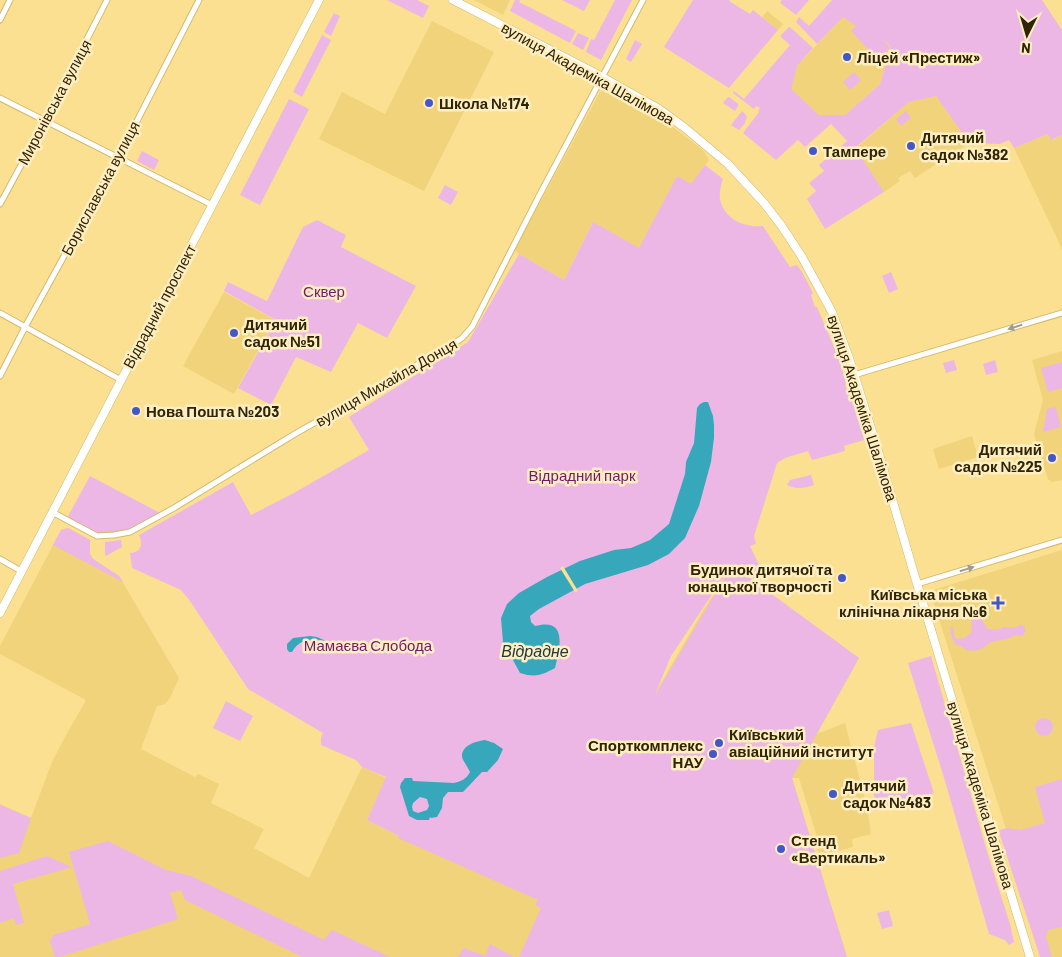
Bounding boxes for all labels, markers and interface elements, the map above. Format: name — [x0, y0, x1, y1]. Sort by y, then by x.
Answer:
north arrow — [1002, 10, 1052, 60]
street label: вулиця Академіка Шалімова — [498, 18, 678, 128]
street label: Миронівська вулиця — [13, 36, 95, 168]
text: N — [1020, 40, 1031, 57]
place label: Ліцей «Престиж» — [857, 48, 980, 66]
marker: Ліцей «Престиж» — [841, 51, 853, 63]
place label: Школа №174 — [439, 94, 530, 112]
marker: Школа №174 — [423, 97, 435, 109]
street label: Бориславська вулиця — [57, 118, 143, 258]
place label: Дитячий садок №382 — [921, 128, 1008, 163]
marker: Дитячий садок №382 — [905, 140, 917, 152]
place label: Тампере — [823, 142, 886, 160]
marker: Тампере — [807, 145, 819, 157]
street label: Відрадний проспект — [119, 241, 199, 371]
park label: Сквер — [303, 282, 345, 300]
street label: вулиця Академіка Шалімова — [824, 313, 902, 504]
place label: Дитячий садок №51 — [244, 315, 320, 350]
one-way arrow — [1008, 323, 1023, 331]
marker: Дитячий садок №51 — [228, 327, 240, 339]
street label: вулиця Михайла Донця — [312, 334, 460, 430]
place label: Нова Пошта №203 — [146, 402, 279, 420]
marker: Нова Пошта №203 — [130, 405, 142, 417]
place label: Дитячий садок №225 — [954, 440, 1042, 475]
marker: Дитячий садок №225 — [1046, 452, 1058, 464]
park label: Відрадний парк — [529, 466, 636, 484]
place label: Будинок дитячої та юнацької творчості — [688, 560, 833, 595]
one-way arrow — [959, 564, 974, 572]
marker: Будинок дитячої та юнацької творчості — [836, 572, 848, 584]
place label: Київська міська клінічна лікарня №6 — [839, 585, 988, 620]
marker: Київська міська клінічна лікарня №6 — [991, 596, 1005, 610]
park label: Мамаєва Слобода — [304, 636, 433, 654]
water label: Відрадне — [501, 641, 569, 660]
street label: вулиця Академіка Шалімова — [944, 699, 1018, 891]
place label: Київський авіаційний інститут — [729, 725, 874, 760]
place label: Спорткомплекс НАУ — [588, 736, 704, 771]
marker: Київський авіаційний інститут — [713, 737, 725, 749]
marker: Спорткомплекс НАУ — [707, 748, 719, 760]
place label: Дитячий садок №483 — [843, 776, 931, 811]
marker: Дитячий садок №483 — [827, 788, 839, 800]
place label: Стенд «Вертикаль» — [791, 831, 886, 866]
marker: Стенд «Вертикаль» — [775, 843, 787, 855]

